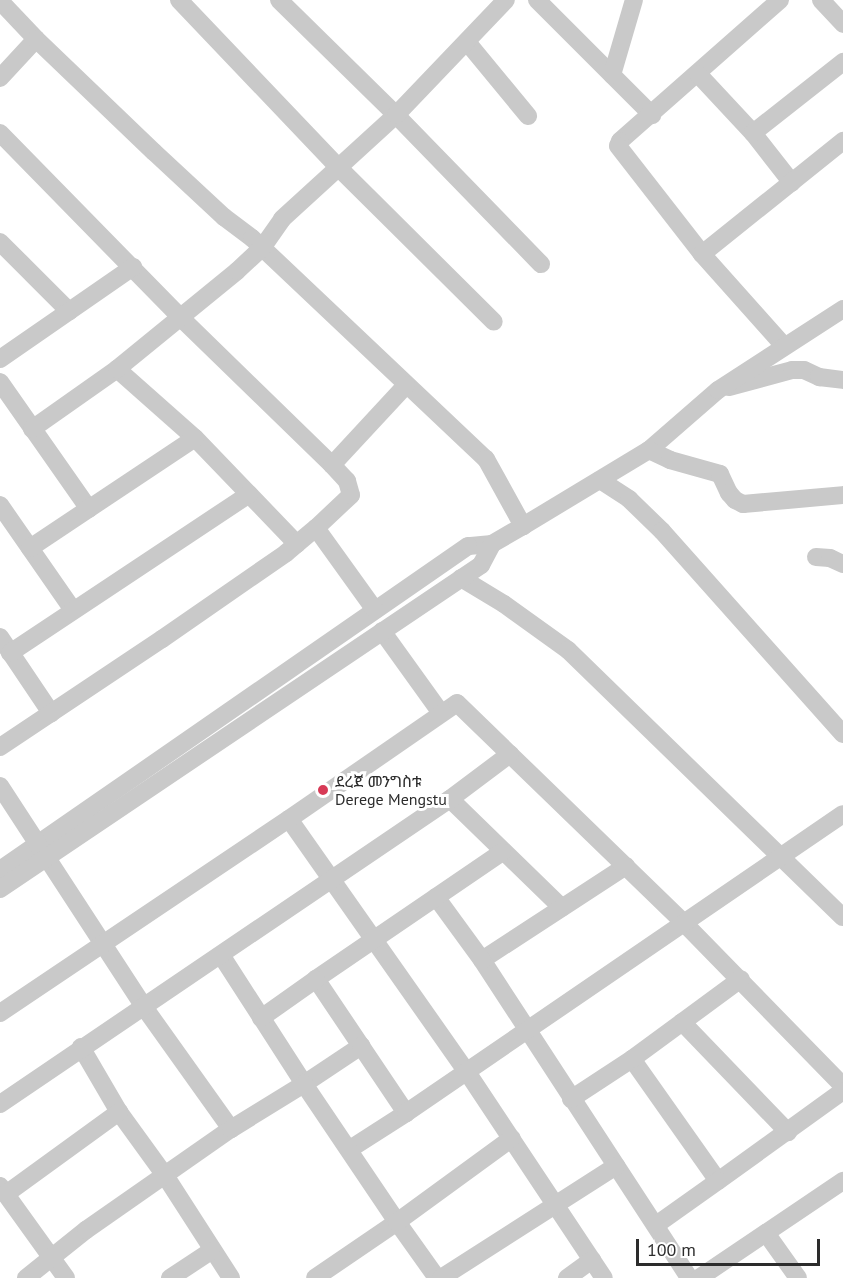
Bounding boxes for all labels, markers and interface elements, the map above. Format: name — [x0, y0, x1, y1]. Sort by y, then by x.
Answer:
place label: ደረጀ መንግስቱ Derege Mengstu — [335, 771, 447, 809]
marker: ደረጀ መንግስቱ Derege Mengstu — [316, 783, 330, 797]
scale bar — [639, 1227, 824, 1265]
text: 100 m — [647, 1238, 696, 1261]

